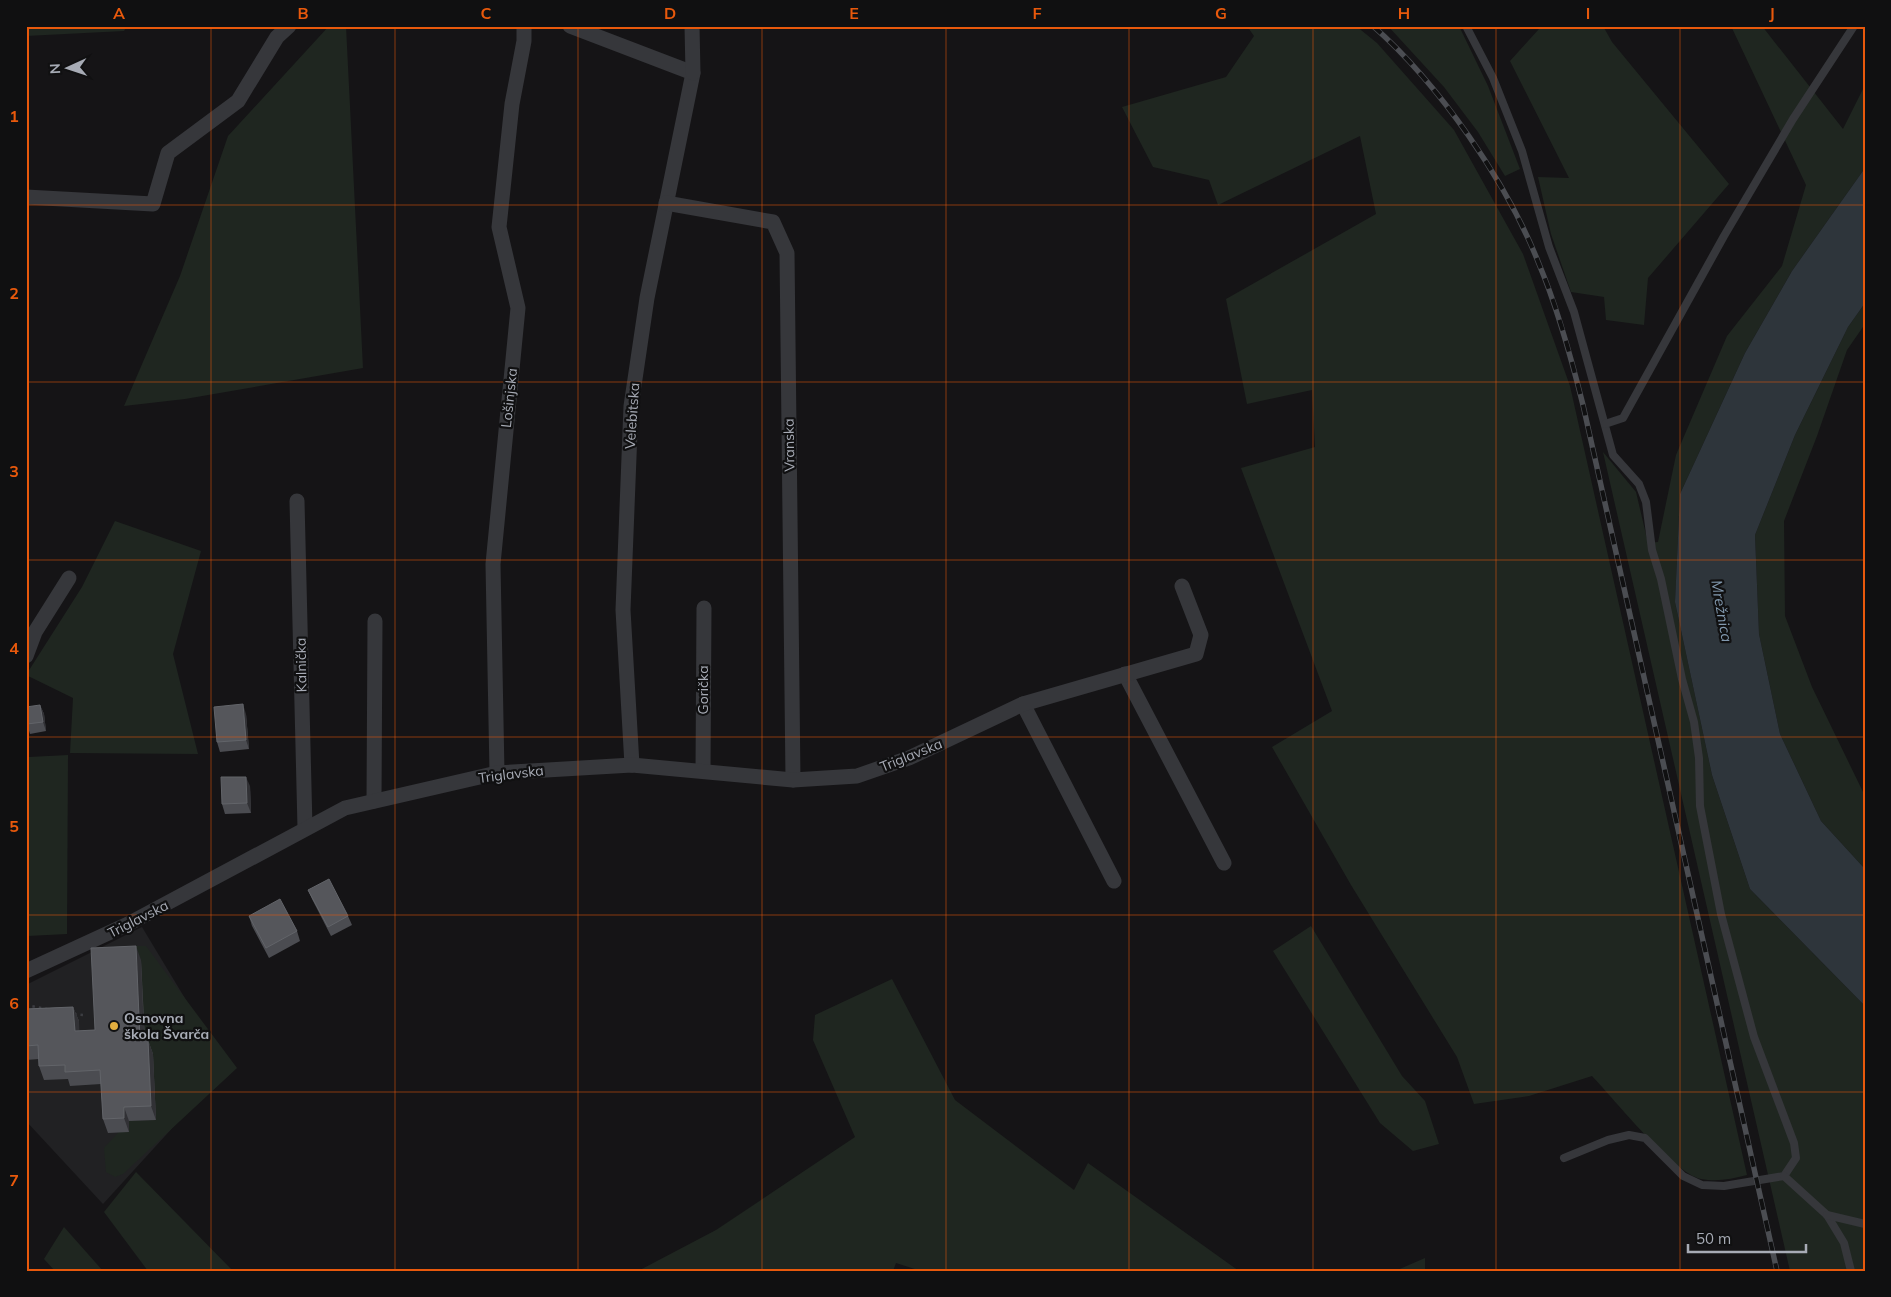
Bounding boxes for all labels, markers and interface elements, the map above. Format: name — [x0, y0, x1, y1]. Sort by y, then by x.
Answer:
text: A — [113, 3, 125, 23]
text: B — [297, 3, 309, 23]
text: C — [481, 3, 492, 23]
text: D — [664, 3, 676, 23]
text: E — [849, 3, 859, 23]
text: F — [1032, 3, 1042, 23]
text: G — [1215, 3, 1227, 23]
text: H — [1398, 3, 1410, 23]
text: I — [1586, 3, 1590, 23]
text: J — [1769, 3, 1775, 23]
north arrow — [42, 42, 92, 92]
text: N — [46, 63, 64, 74]
text: 1 — [9, 106, 19, 126]
text: 2 — [9, 283, 19, 303]
street label: Lošinjska — [497, 367, 521, 429]
street label: Velebitska — [621, 382, 643, 450]
street label: Vranska — [780, 418, 798, 472]
text: 3 — [9, 461, 19, 481]
water label: Mrežnica — [1707, 578, 1737, 644]
text: 4 — [9, 638, 19, 658]
street label: Kalnička — [292, 638, 310, 692]
street label: Gorička — [694, 665, 712, 715]
street label: Triglavska — [877, 734, 945, 776]
street label: Triglavska — [477, 761, 545, 787]
text: 5 — [9, 816, 19, 836]
street label: Triglavska — [105, 896, 171, 942]
text: 6 — [9, 993, 19, 1013]
place label: Osnovna škola Švarča — [124, 1009, 209, 1043]
marker: Osnovna škola Švarča — [108, 1020, 120, 1032]
text: 7 — [9, 1170, 19, 1190]
scale bar — [1688, 1222, 1806, 1254]
text: 50 m — [1696, 1229, 1731, 1248]

